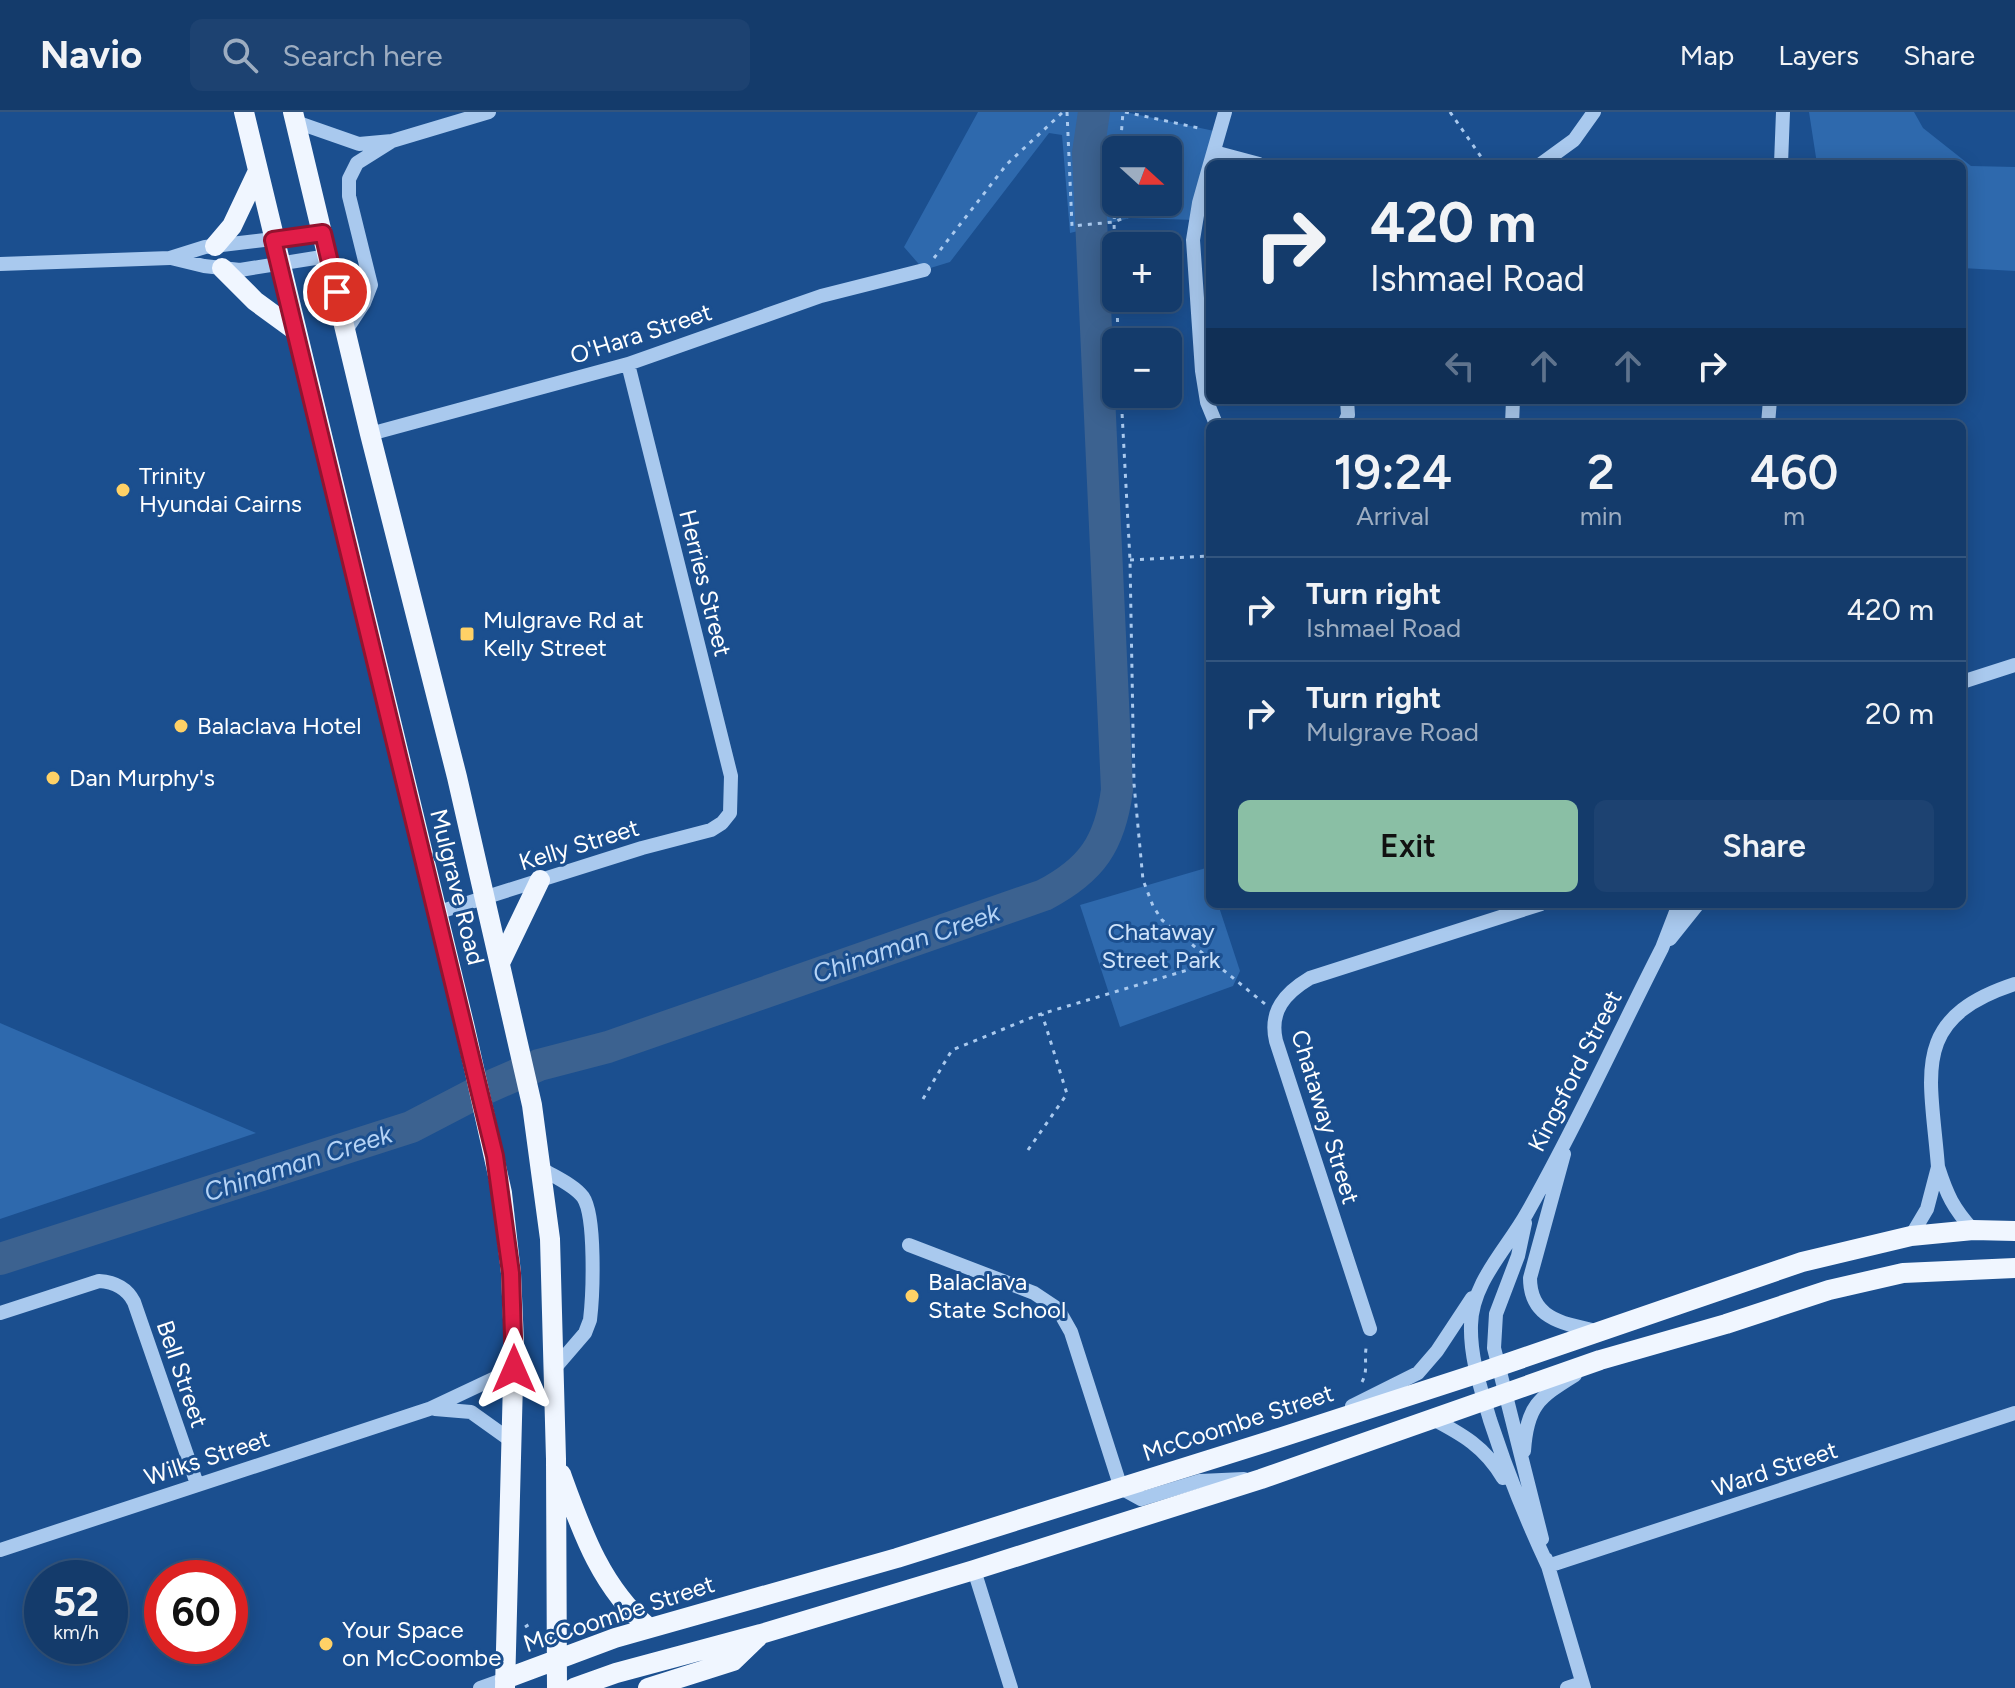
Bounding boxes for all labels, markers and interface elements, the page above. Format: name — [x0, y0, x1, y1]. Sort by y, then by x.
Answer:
search box — [190, 19, 750, 91]
text: Navio — [40, 32, 142, 78]
icon: search — [218, 33, 262, 77]
text: Search here — [282, 37, 443, 74]
text: Map — [1680, 38, 1734, 72]
text: Layers — [1778, 38, 1859, 72]
text: Share — [1903, 38, 1975, 72]
north arrow — [1102, 136, 1182, 216]
map controls — [1102, 136, 1182, 408]
text: 420 m — [1370, 189, 1536, 256]
icon: right — [1238, 192, 1342, 296]
button: + — [1102, 232, 1182, 312]
text: Ishmael Road — [1370, 257, 1585, 300]
pin — [303, 258, 371, 326]
icon: arrive — [315, 270, 359, 314]
street label: O'Hara Street — [566, 297, 715, 370]
button: − — [1102, 328, 1182, 408]
icon: left — [1438, 344, 1482, 388]
icon: ahead — [1522, 344, 1566, 388]
icon: ahead — [1606, 344, 1650, 388]
icon: right — [1690, 344, 1734, 388]
text: 19:24 — [1333, 443, 1452, 501]
text: 2 — [1587, 443, 1615, 501]
text: 460 — [1750, 443, 1839, 501]
place label: Trinity Hyundai Cairns — [139, 461, 302, 518]
marker: Trinity Hyundai Cairns — [114, 481, 132, 499]
text: Arrival — [1356, 500, 1430, 532]
text: min — [1580, 500, 1622, 532]
text: m — [1783, 500, 1805, 532]
street label: Herries Street — [673, 506, 738, 659]
text: Turn right — [1306, 575, 1441, 612]
icon: right — [1238, 587, 1282, 631]
text: 420 m — [1846, 591, 1934, 628]
place label: Mulgrave Rd at Kelly Street — [483, 605, 644, 662]
text: Ishmael Road — [1306, 612, 1461, 644]
marker: Mulgrave Rd at Kelly Street — [458, 625, 476, 643]
text: Turn right — [1306, 679, 1441, 716]
icon: right — [1238, 691, 1282, 735]
text: 20 m — [1865, 695, 1934, 732]
place label: Balaclava Hotel — [197, 711, 361, 740]
text: Mulgrave Road — [1306, 716, 1479, 748]
marker: Balaclava Hotel — [172, 717, 190, 735]
place label: Dan Murphy's — [69, 763, 215, 792]
marker: Dan Murphy's — [44, 769, 62, 787]
button: Exit — [1238, 800, 1578, 892]
button: Share — [1594, 800, 1934, 892]
street label: Mulgrave Road — [424, 806, 491, 968]
street label: Kelly Street — [515, 813, 642, 876]
water label: Chinaman Creek — [808, 896, 1005, 990]
park label: Chataway Street Park — [1102, 917, 1221, 974]
street label: Kingsford Street — [1521, 985, 1628, 1156]
street label: Chataway Street — [1285, 1026, 1366, 1207]
water label: Chinaman Creek — [200, 1117, 397, 1209]
place label: Balaclava State School — [928, 1267, 1066, 1324]
marker: Balaclava State School — [903, 1287, 921, 1305]
street label: Bell Street — [151, 1316, 214, 1431]
position arrow — [472, 1327, 556, 1411]
street label: McCoombe Street — [1139, 1378, 1337, 1467]
street label: Wilks Street — [141, 1424, 273, 1491]
street label: Ward Street — [1709, 1435, 1841, 1502]
speed limit sign: 60 — [144, 1560, 248, 1664]
street label: McCoombe Street — [520, 1569, 718, 1658]
text: 52 — [53, 1578, 99, 1626]
place label: Your Space on McCoombe — [342, 1615, 501, 1672]
text: km/h — [53, 1620, 99, 1644]
marker: Your Space on McCoombe — [317, 1635, 335, 1653]

